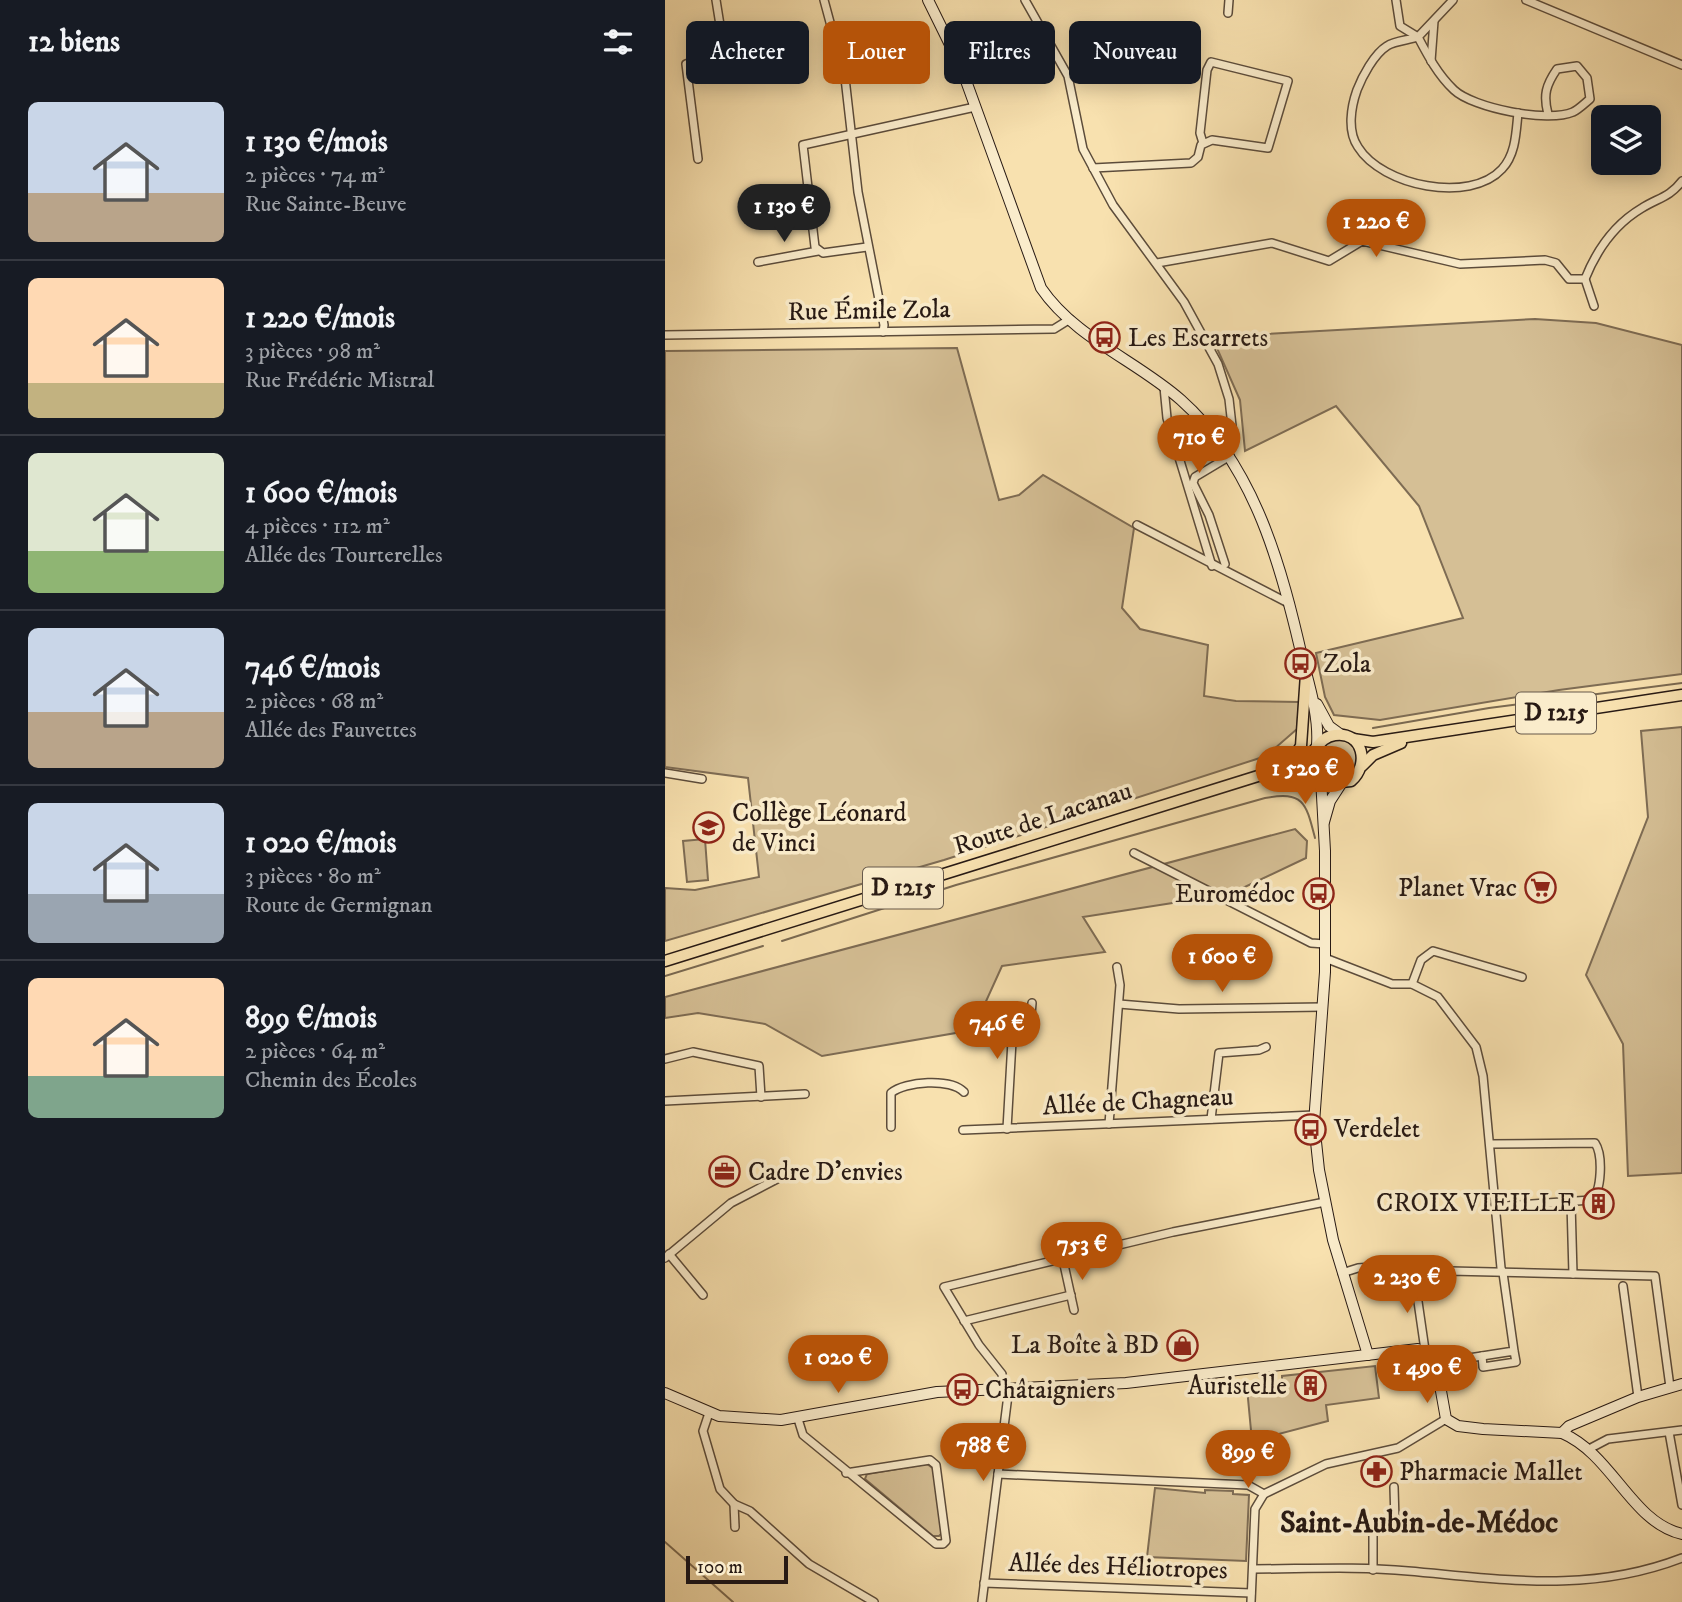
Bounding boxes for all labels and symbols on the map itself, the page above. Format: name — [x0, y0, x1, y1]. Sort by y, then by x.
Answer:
pin: 1 130 € — [719, 184, 849, 244]
pin: 1 220 € — [1311, 200, 1441, 259]
street label: Rue Émile Zola — [787, 293, 951, 329]
bus stop icon: Les Escarrets — [1088, 321, 1122, 355]
place label: Les Escarrets — [1128, 322, 1268, 355]
pin: 710 € — [1150, 416, 1248, 475]
bus stop icon: Zola — [1283, 647, 1317, 681]
place label: Zola — [1323, 648, 1371, 681]
road number: D 1215 — [1516, 692, 1596, 734]
pin: 1 520 € — [1240, 746, 1370, 806]
street label: Route de Lacanau — [950, 775, 1136, 863]
place label: Collège Léonard de Vinci — [732, 797, 906, 860]
school or university icon: Collège Léonard de Vinci — [692, 811, 726, 845]
road number: D 1215 — [863, 868, 943, 908]
supermarket icon: Planet Vrac — [1523, 871, 1557, 905]
place label: Planet Vrac — [1398, 872, 1517, 905]
bus stop icon: Euromédoc — [1301, 877, 1335, 911]
place label: Euromédoc — [1175, 878, 1295, 911]
pin: 1 600 € — [1157, 934, 1287, 994]
pin: 746 € — [948, 1002, 1046, 1061]
street label: Allée de Chagneau — [1042, 1081, 1234, 1123]
bus stop icon: Verdelet — [1294, 1112, 1328, 1146]
place label: Verdelet — [1333, 1113, 1420, 1146]
office icon: Cadre D'envies — [708, 1155, 742, 1189]
place label: Cadre D'envies — [748, 1156, 903, 1189]
building icon: CROIX VIEILLE — [1582, 1186, 1616, 1220]
place label: CROIX VIEILLE — [1376, 1187, 1576, 1220]
pin: 753 € — [1033, 1222, 1131, 1282]
pin: 2 230 € — [1342, 1256, 1472, 1315]
shop icon: La Boîte à BD — [1165, 1328, 1199, 1362]
place label: La Boîte à BD — [1011, 1329, 1159, 1362]
pin: 1 020 € — [773, 1336, 903, 1395]
pin: 1 490 € — [1362, 1346, 1492, 1405]
building icon: Auristelle — [1293, 1369, 1327, 1403]
place label: Auristelle — [1187, 1370, 1287, 1403]
bus stop icon: Châtaigniers — [945, 1373, 979, 1407]
place label: Châtaigniers — [985, 1374, 1115, 1407]
pin: 788 € — [934, 1424, 1032, 1483]
pin: 899 € — [1199, 1430, 1297, 1490]
pharmacy icon: Pharmacie Mallet — [1359, 1455, 1393, 1489]
place label: Pharmacie Mallet — [1399, 1456, 1583, 1489]
district label: Saint-Aubin-de-Médoc — [1280, 1505, 1558, 1542]
street label: Allée des Héliotropes — [1008, 1547, 1228, 1587]
scale bar — [686, 1553, 787, 1585]

